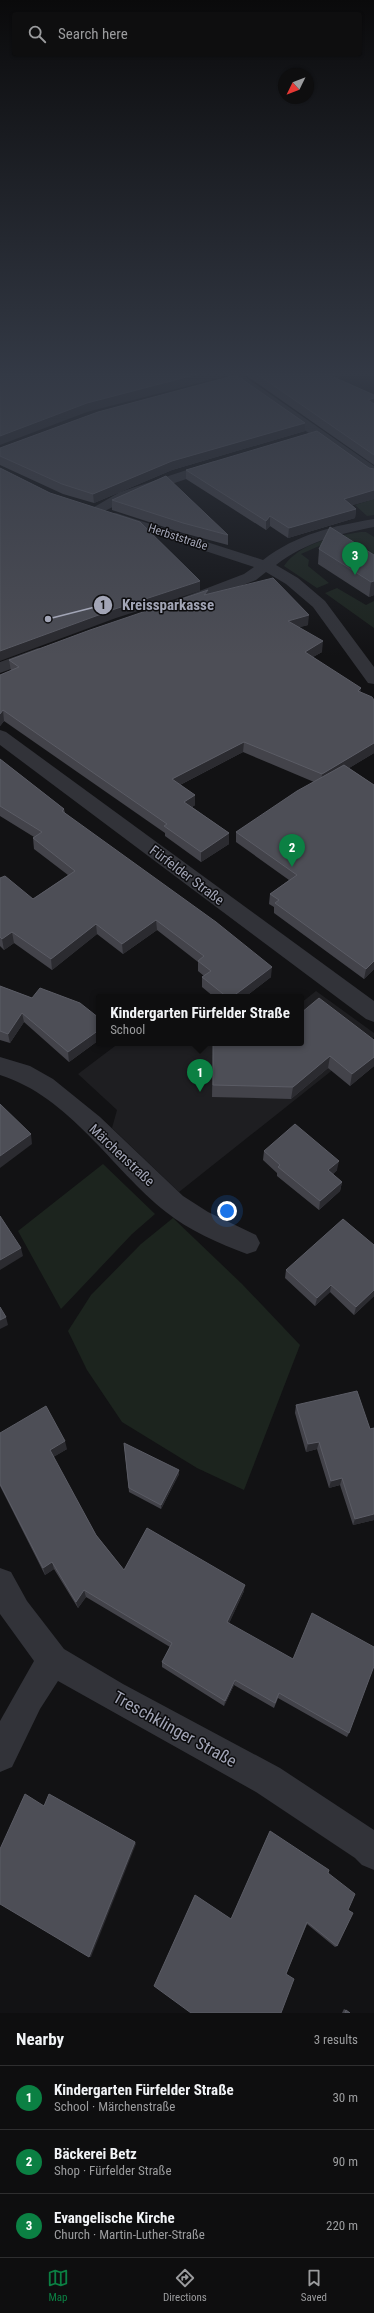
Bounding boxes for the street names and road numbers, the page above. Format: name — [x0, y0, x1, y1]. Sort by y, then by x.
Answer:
street label: Herbststraße — [146, 521, 210, 553]
street label: Fürfelder Straße — [147, 842, 228, 908]
street label: Märchenstraße — [86, 1121, 158, 1189]
street label: Treschklinger Straße — [110, 1687, 240, 1771]

